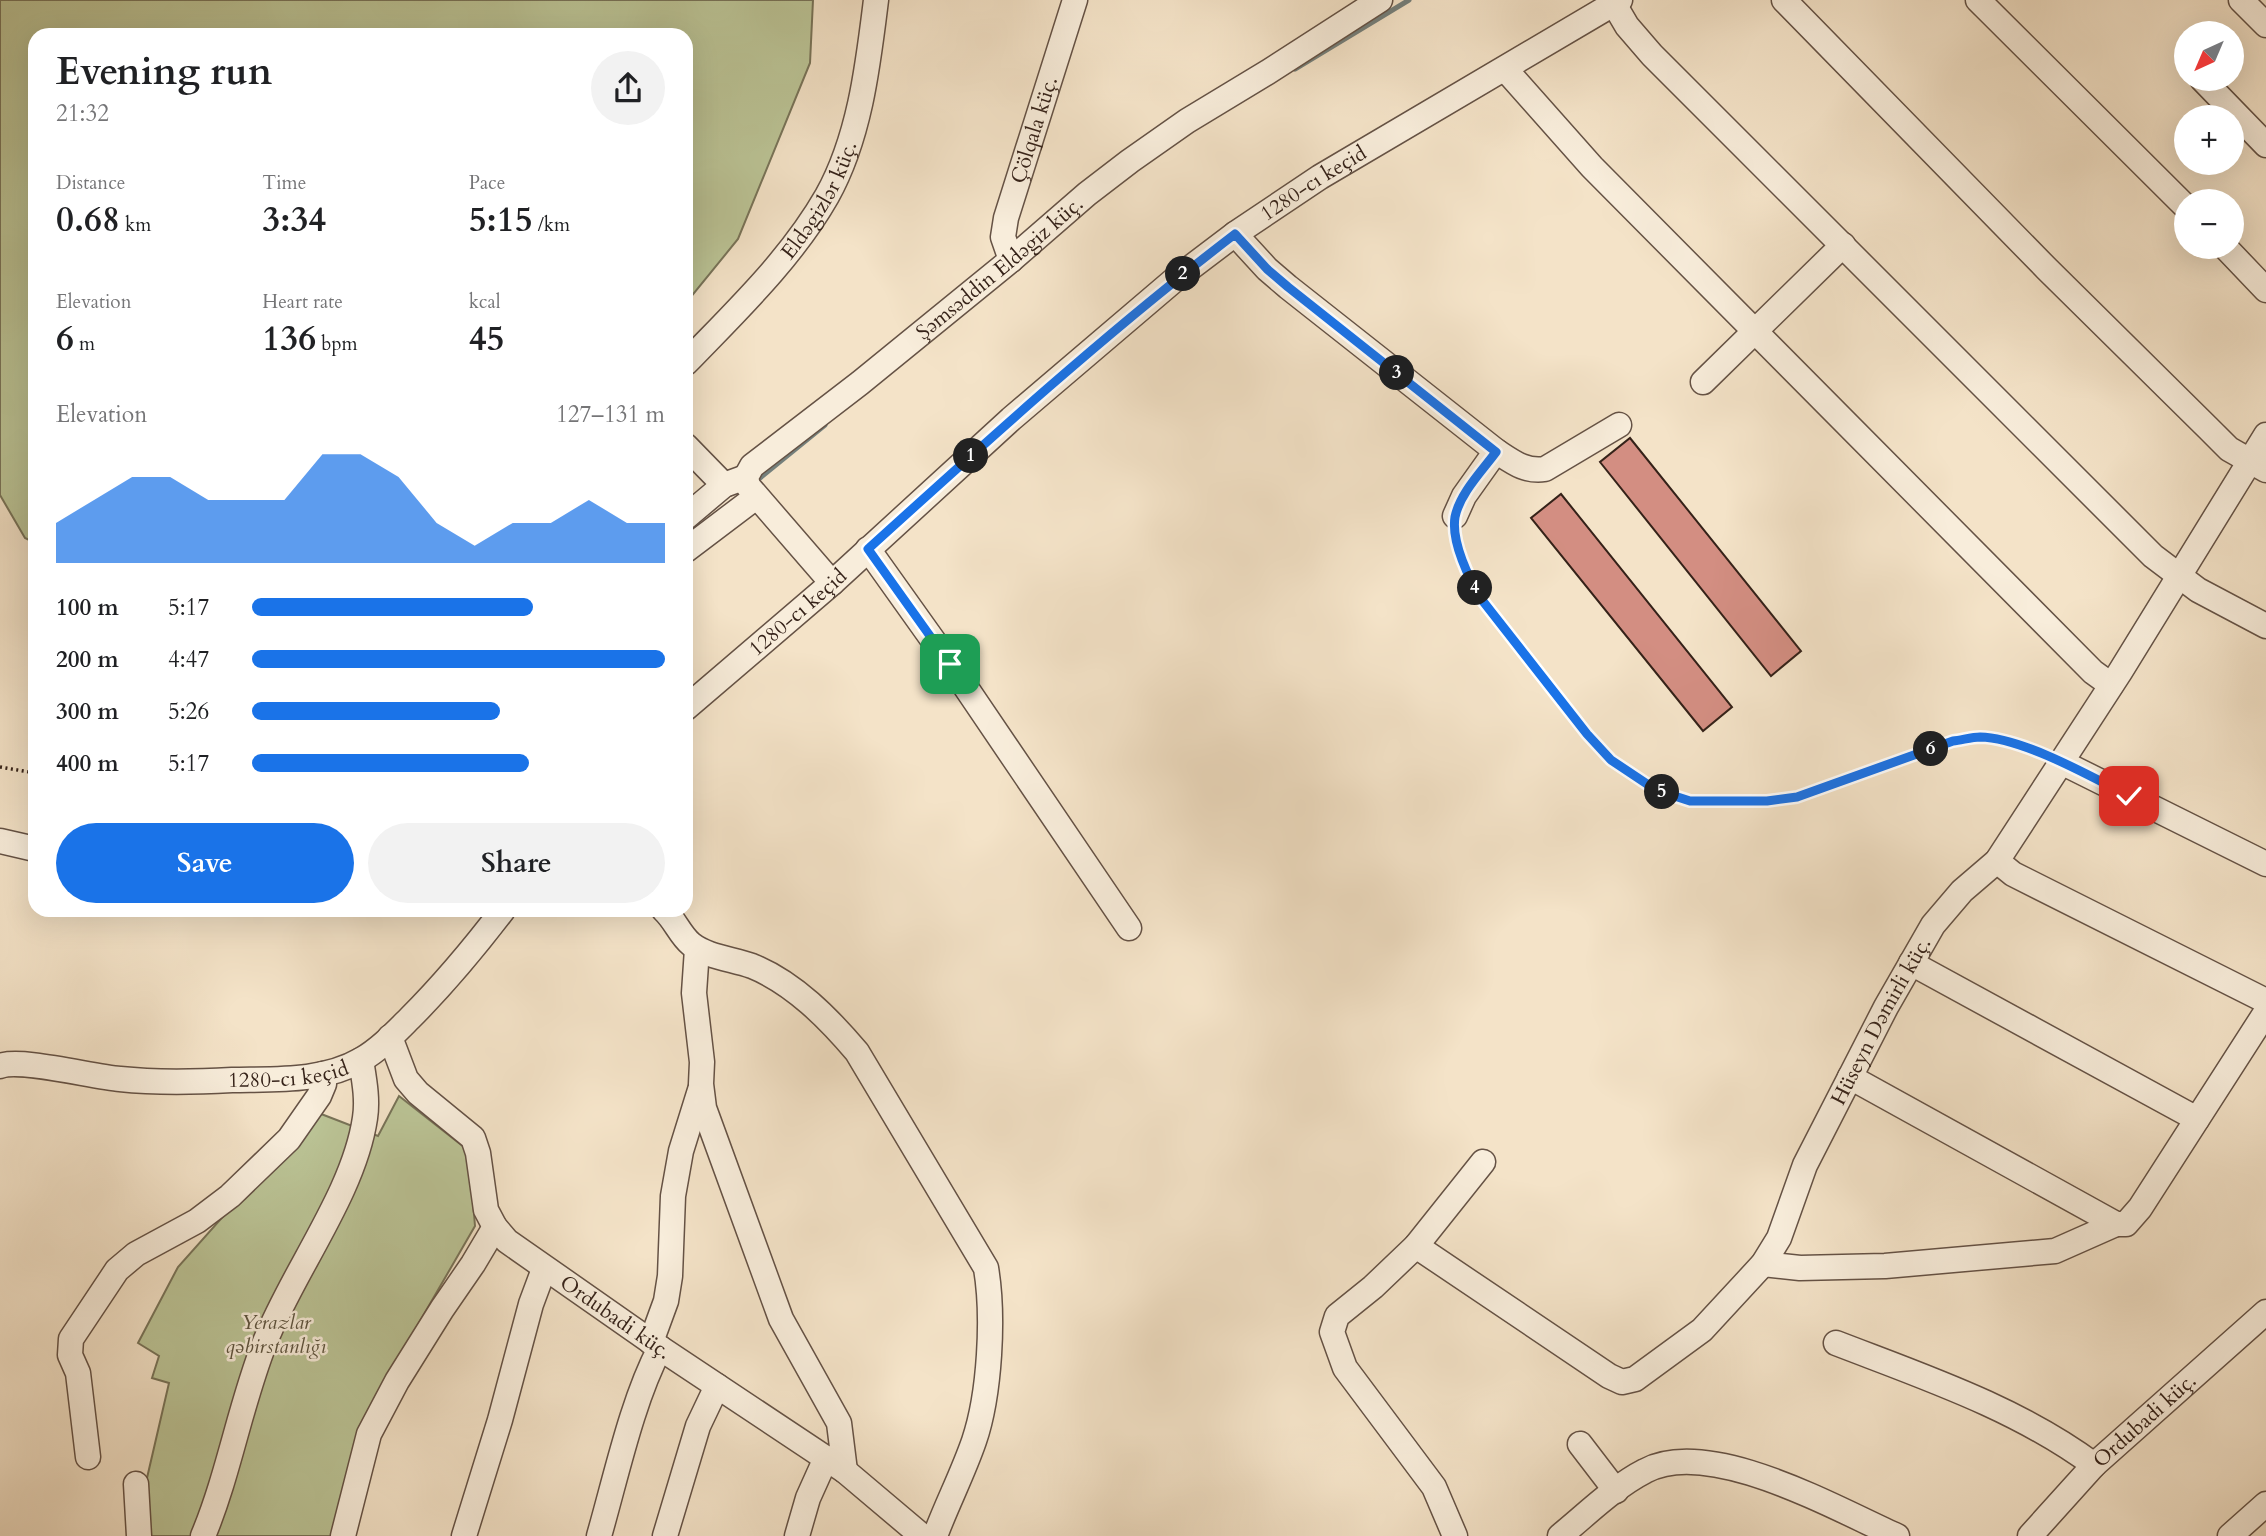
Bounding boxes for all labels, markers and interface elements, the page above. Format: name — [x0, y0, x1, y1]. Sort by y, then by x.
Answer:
north arrow — [2174, 21, 2244, 91]
map controls — [2174, 21, 2244, 259]
text: Evening run — [56, 46, 272, 98]
button: share — [591, 51, 665, 125]
street label: Çölqala küç. — [1003, 73, 1064, 187]
text: 21:32 — [56, 98, 109, 129]
button: + — [2174, 105, 2244, 175]
street label: Eldəgizlər küç. — [774, 137, 864, 265]
street label: 1280-cı keçid — [1254, 138, 1372, 228]
text: Distance — [56, 170, 125, 196]
text: Time — [262, 170, 306, 196]
text: Pace — [469, 170, 505, 196]
street label: Şəmsəddin Eldəgiz küç. — [910, 189, 1089, 346]
button: − — [2174, 189, 2244, 259]
text: 0.68 — [56, 196, 120, 244]
text: 3:34 — [262, 196, 326, 244]
text: 5:15 — [469, 196, 533, 244]
text: km — [120, 212, 151, 238]
text: /km — [533, 212, 570, 238]
pin: 2 — [1166, 256, 1200, 292]
text: 2 — [1178, 260, 1187, 286]
text: Elevation — [56, 289, 131, 315]
text: Heart rate — [262, 289, 343, 315]
text: kcal — [469, 289, 501, 315]
text: 6 — [56, 315, 74, 363]
text: 136 — [262, 315, 316, 363]
text: 45 — [469, 315, 505, 363]
text: m — [74, 331, 95, 357]
text: bpm — [316, 331, 358, 357]
pin: 3 — [1380, 356, 1414, 390]
text: 3 — [1392, 359, 1401, 385]
text: Elevation — [56, 399, 147, 430]
text: 127–131 m — [556, 399, 665, 430]
pin: 1 — [954, 438, 988, 474]
text: 1 — [966, 442, 975, 468]
street label: 1280-cı keçid — [742, 562, 853, 663]
pin: 4 — [1458, 570, 1492, 606]
text: 4 — [1470, 574, 1479, 600]
text: 100 m — [56, 592, 119, 623]
text: 5:17 — [168, 592, 209, 623]
pin — [920, 634, 980, 694]
text: 200 m — [56, 644, 119, 675]
text: 4:47 — [168, 644, 209, 675]
icon: arrive — [931, 645, 969, 683]
text: 300 m — [56, 696, 119, 727]
text: 5:26 — [168, 696, 209, 727]
pin: 6 — [1913, 732, 1948, 766]
text: 6 — [1926, 735, 1935, 761]
text: 400 m — [56, 748, 119, 779]
text: 5:17 — [168, 748, 209, 779]
pin — [2099, 766, 2159, 826]
pin: 5 — [1644, 774, 1680, 810]
icon: check — [2110, 777, 2148, 815]
text: 5 — [1657, 778, 1666, 804]
button: Save — [56, 823, 354, 903]
button: Share — [368, 823, 665, 903]
street label: Hüseyn Dəmirli küç. — [1824, 932, 1938, 1110]
street label: 1280-cı keçid — [228, 1053, 353, 1095]
street label: Ordubadi küç. — [554, 1268, 677, 1366]
park label: Yerazlar qəbirstanlığı — [226, 1308, 326, 1361]
street label: Ordubadi küç. — [2086, 1366, 2202, 1474]

